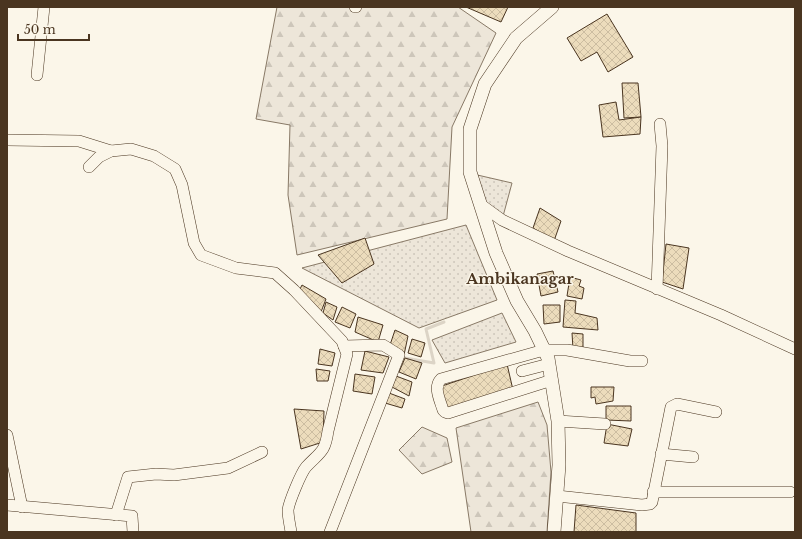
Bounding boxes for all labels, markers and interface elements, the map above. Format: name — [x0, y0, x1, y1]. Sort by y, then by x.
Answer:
scale bar — [18, 16, 89, 42]
text: 50 m — [24, 22, 56, 37]
district label: Ambikanagar — [465, 269, 574, 288]

